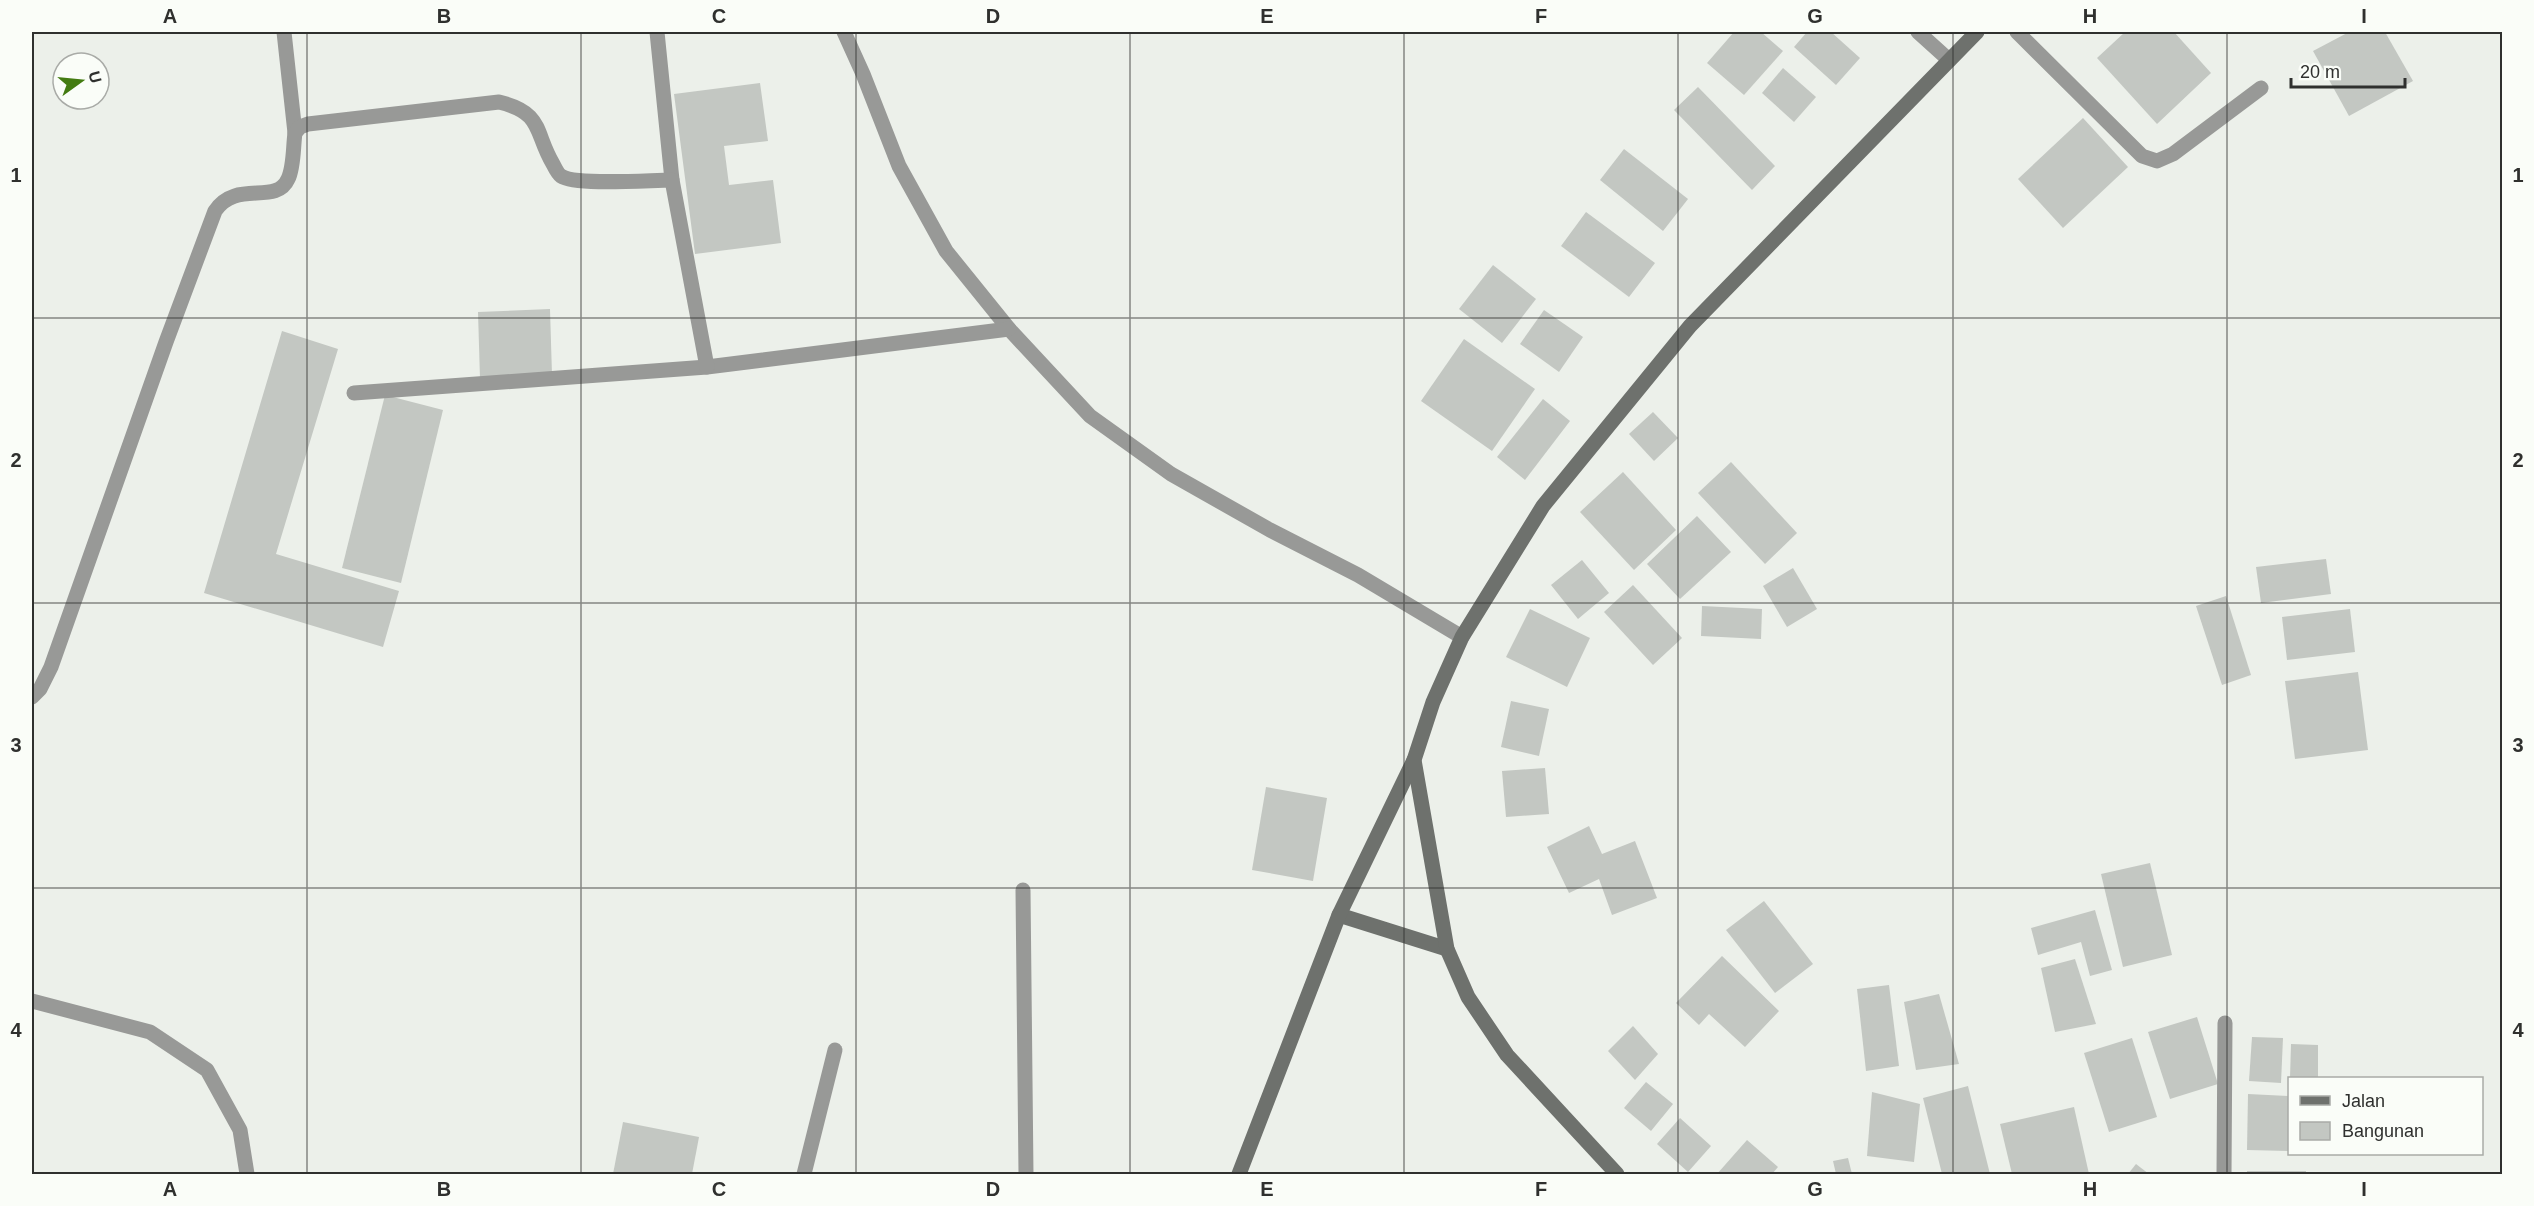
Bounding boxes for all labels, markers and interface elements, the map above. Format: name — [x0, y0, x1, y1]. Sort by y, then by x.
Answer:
text: A — [163, 5, 177, 27]
text: B — [437, 5, 451, 27]
text: C — [712, 5, 726, 27]
text: D — [986, 5, 1000, 27]
text: E — [1260, 5, 1274, 27]
text: F — [1535, 5, 1547, 27]
text: G — [1807, 5, 1823, 27]
text: H — [2083, 5, 2097, 27]
text: I — [2361, 5, 2367, 27]
north arrow — [51, 51, 111, 111]
scale bar — [2291, 51, 2405, 89]
text: 20 m — [2300, 62, 2340, 82]
text: U — [85, 69, 105, 85]
text: 1 — [10, 164, 22, 186]
text: 1 — [2512, 164, 2524, 186]
text: 2 — [10, 449, 22, 471]
text: 2 — [2512, 449, 2524, 471]
text: 3 — [10, 734, 22, 756]
text: 3 — [2512, 734, 2524, 756]
text: 4 — [10, 1019, 22, 1041]
text: 4 — [2512, 1019, 2524, 1041]
legend — [2288, 1077, 2483, 1155]
text: Jalan — [2342, 1091, 2385, 1111]
text: Bangunan — [2342, 1121, 2424, 1141]
text: A — [163, 1178, 177, 1200]
text: B — [437, 1178, 451, 1200]
text: C — [712, 1178, 726, 1200]
text: D — [986, 1178, 1000, 1200]
text: E — [1260, 1178, 1274, 1200]
text: F — [1535, 1178, 1547, 1200]
text: G — [1807, 1178, 1823, 1200]
text: H — [2083, 1178, 2097, 1200]
text: I — [2361, 1178, 2367, 1200]

